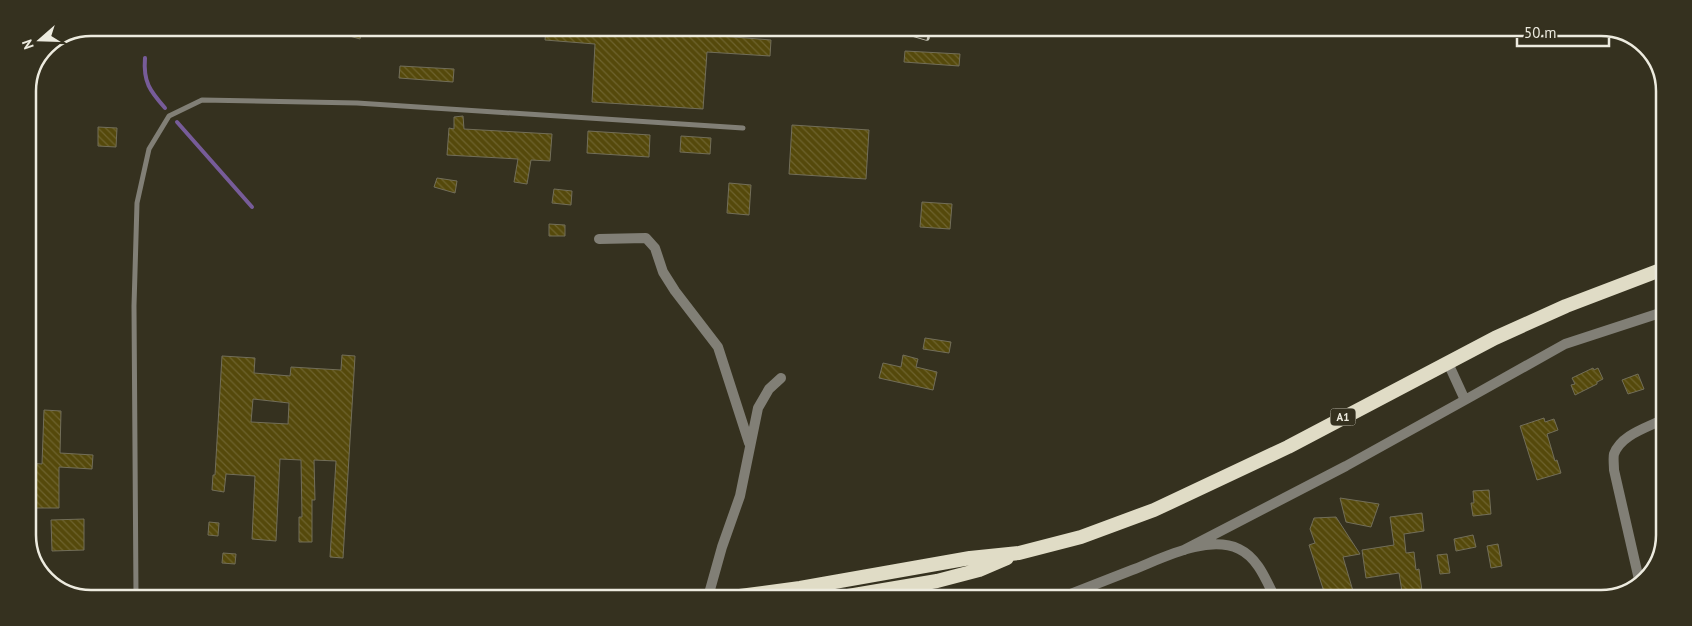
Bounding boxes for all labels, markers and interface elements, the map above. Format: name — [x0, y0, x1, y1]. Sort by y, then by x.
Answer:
north arrow — [15, 15, 65, 65]
scale bar — [1517, 15, 1610, 47]
text: 50 m — [1524, 23, 1557, 42]
text: N — [18, 37, 38, 52]
road number: A1 — [1330, 408, 1356, 426]

